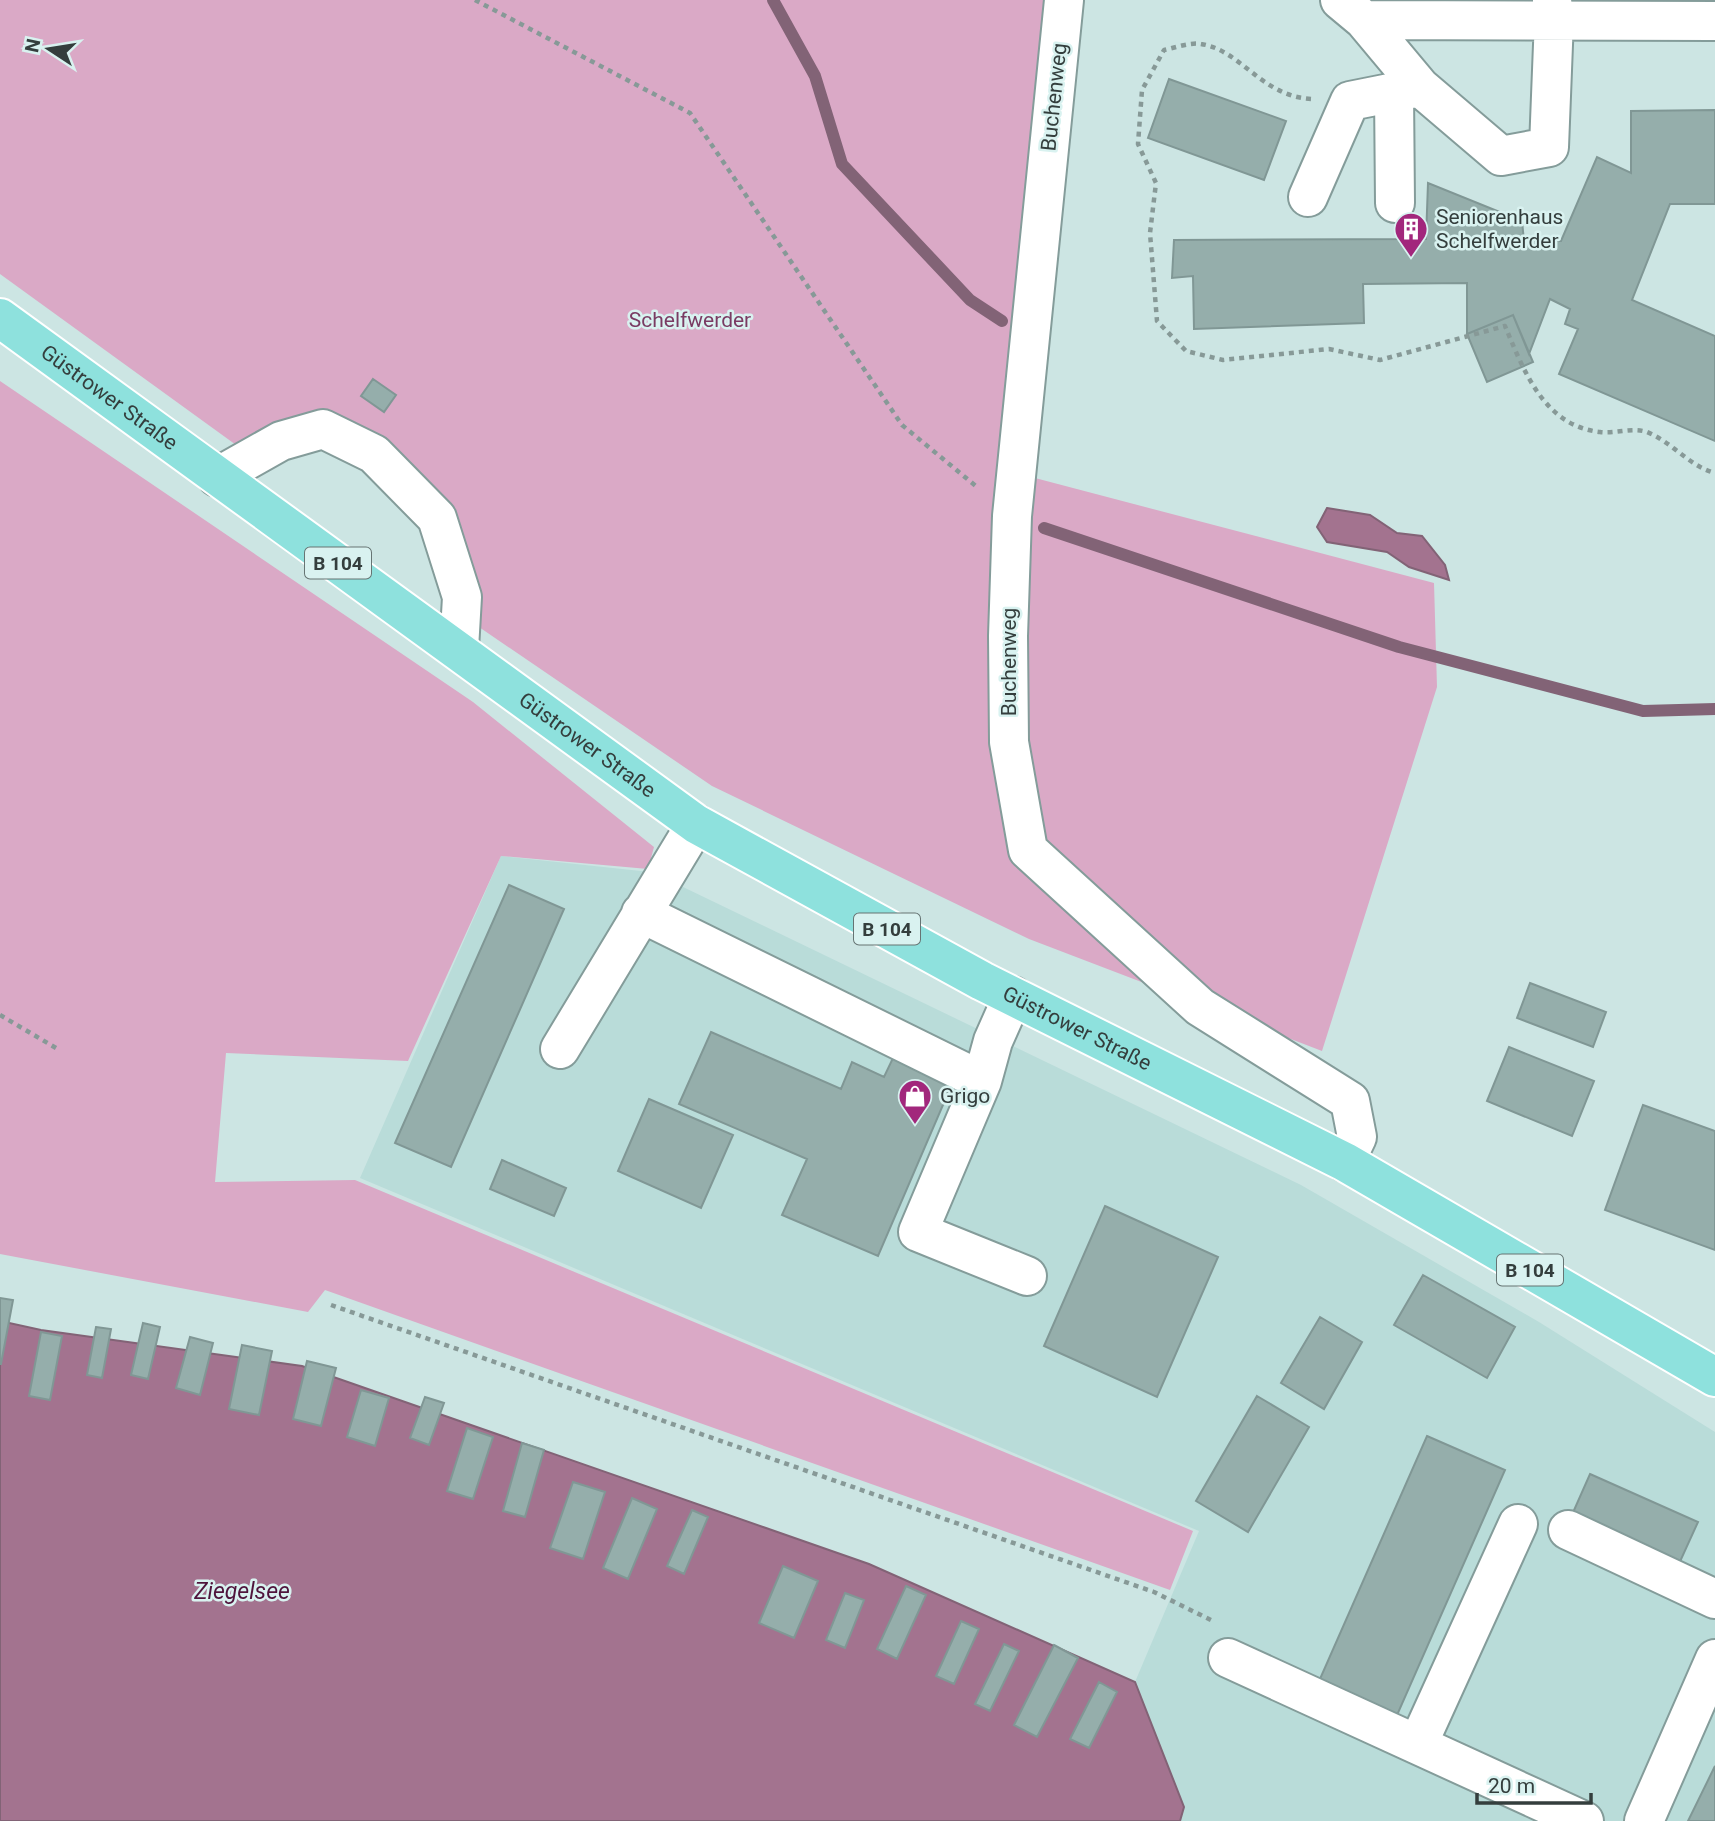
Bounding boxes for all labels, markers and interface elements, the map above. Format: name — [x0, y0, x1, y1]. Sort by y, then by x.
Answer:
north arrow — [14, 14, 84, 84]
text: N — [20, 37, 46, 55]
street label: Buchenweg — [1036, 42, 1072, 152]
place label: Seniorenhaus Schelfwerder — [1436, 205, 1563, 253]
building icon: Seniorenhaus Schelfwerder — [1392, 210, 1430, 259]
park label: Schelfwerder — [629, 308, 751, 332]
street label: Güstrower Straße — [36, 340, 182, 455]
road number: B 104 — [305, 548, 371, 578]
street label: Buchenweg — [997, 608, 1021, 716]
street label: Güstrower Straße — [514, 687, 660, 803]
road number: B 104 — [854, 914, 920, 945]
street label: Güstrower Straße — [999, 981, 1155, 1075]
shop icon: Grigo — [896, 1077, 934, 1126]
place label: Grigo — [940, 1084, 990, 1108]
road number: B 104 — [1497, 1254, 1563, 1286]
water label: Ziegelsee — [193, 1578, 290, 1605]
scale bar — [1477, 1762, 1591, 1806]
text: 20 m — [1488, 1774, 1535, 1798]

